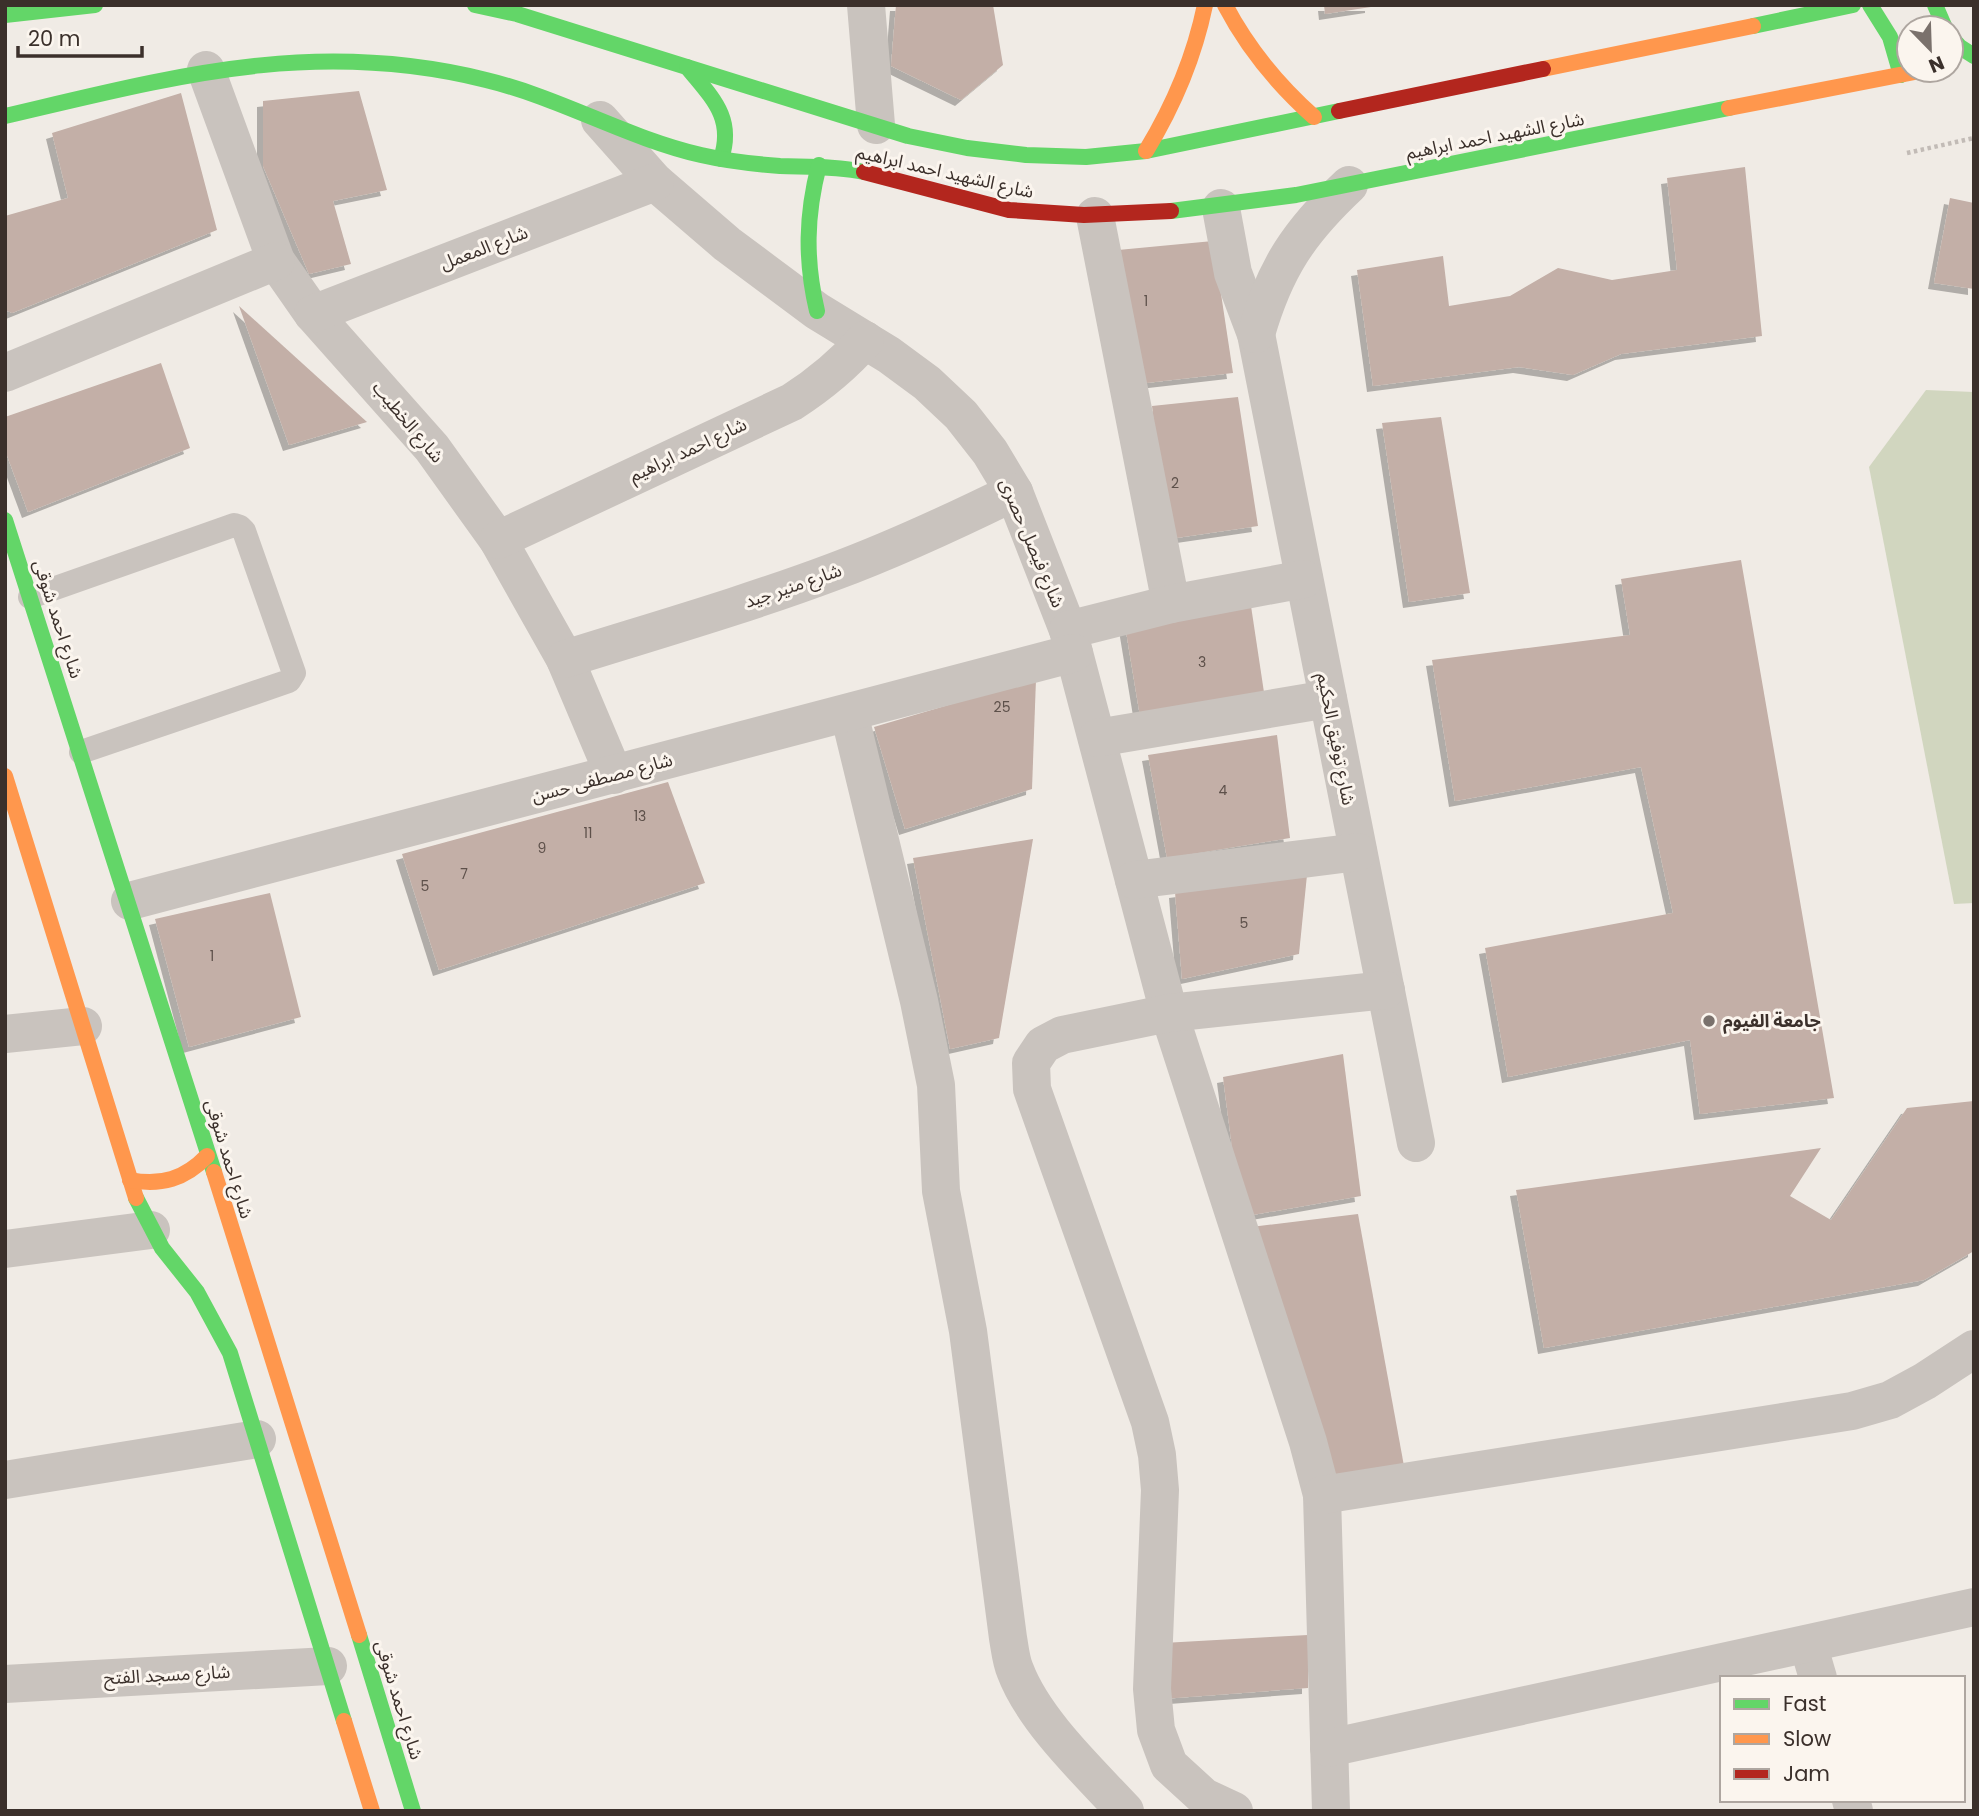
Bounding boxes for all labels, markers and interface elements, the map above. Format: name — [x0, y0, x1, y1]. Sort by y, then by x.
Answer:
scale bar — [18, 14, 142, 58]
north arrow — [1895, 14, 1965, 84]
text: 20 m — [28, 24, 81, 53]
text: N — [1925, 49, 1948, 79]
street label: شارع الشهيد احمد ابراهيم — [1404, 106, 1587, 167]
street label: شارع الشهيد احمد ابراهيم — [854, 139, 1036, 206]
street label: شارع المعمل — [436, 219, 532, 278]
house number: 1 — [1144, 291, 1148, 311]
street label: شارع الخطيب — [365, 376, 450, 469]
street label: شارع احمد ابراهيم — [625, 411, 751, 489]
house number: 2 — [1171, 473, 1179, 493]
street label: شارع فيصل حصرى — [992, 474, 1071, 612]
street label: شارع احمد شوقى — [26, 556, 89, 682]
street label: شارع منير جيد — [741, 557, 845, 616]
house number: 3 — [1198, 652, 1206, 672]
street label: شارع توفيق الحكيم — [1309, 671, 1362, 808]
house number: 25 — [994, 697, 1010, 717]
street label: شارع مصطفى حسن — [529, 747, 676, 810]
house number: 4 — [1219, 780, 1228, 800]
house number: 13 — [634, 806, 646, 826]
house number: 11 — [584, 823, 592, 843]
house number: 9 — [538, 838, 546, 858]
house number: 7 — [460, 864, 468, 884]
house number: 5 — [421, 876, 429, 896]
house number: 5 — [1240, 913, 1248, 933]
house number: 1 — [210, 946, 214, 966]
place label: جامعة الفيوم — [1723, 1008, 1821, 1034]
marker: جامعة الفيوم — [1701, 1013, 1717, 1029]
street label: شارع احمد شوقى — [198, 1096, 259, 1222]
street label: شارع احمد شوقى — [368, 1637, 429, 1763]
street label: شارع مسجد الفتح — [103, 1659, 231, 1692]
legend — [1720, 1676, 1965, 1802]
text: Fast — [1783, 1689, 1826, 1718]
text: Slow — [1783, 1724, 1831, 1753]
text: Jam — [1783, 1759, 1830, 1788]

